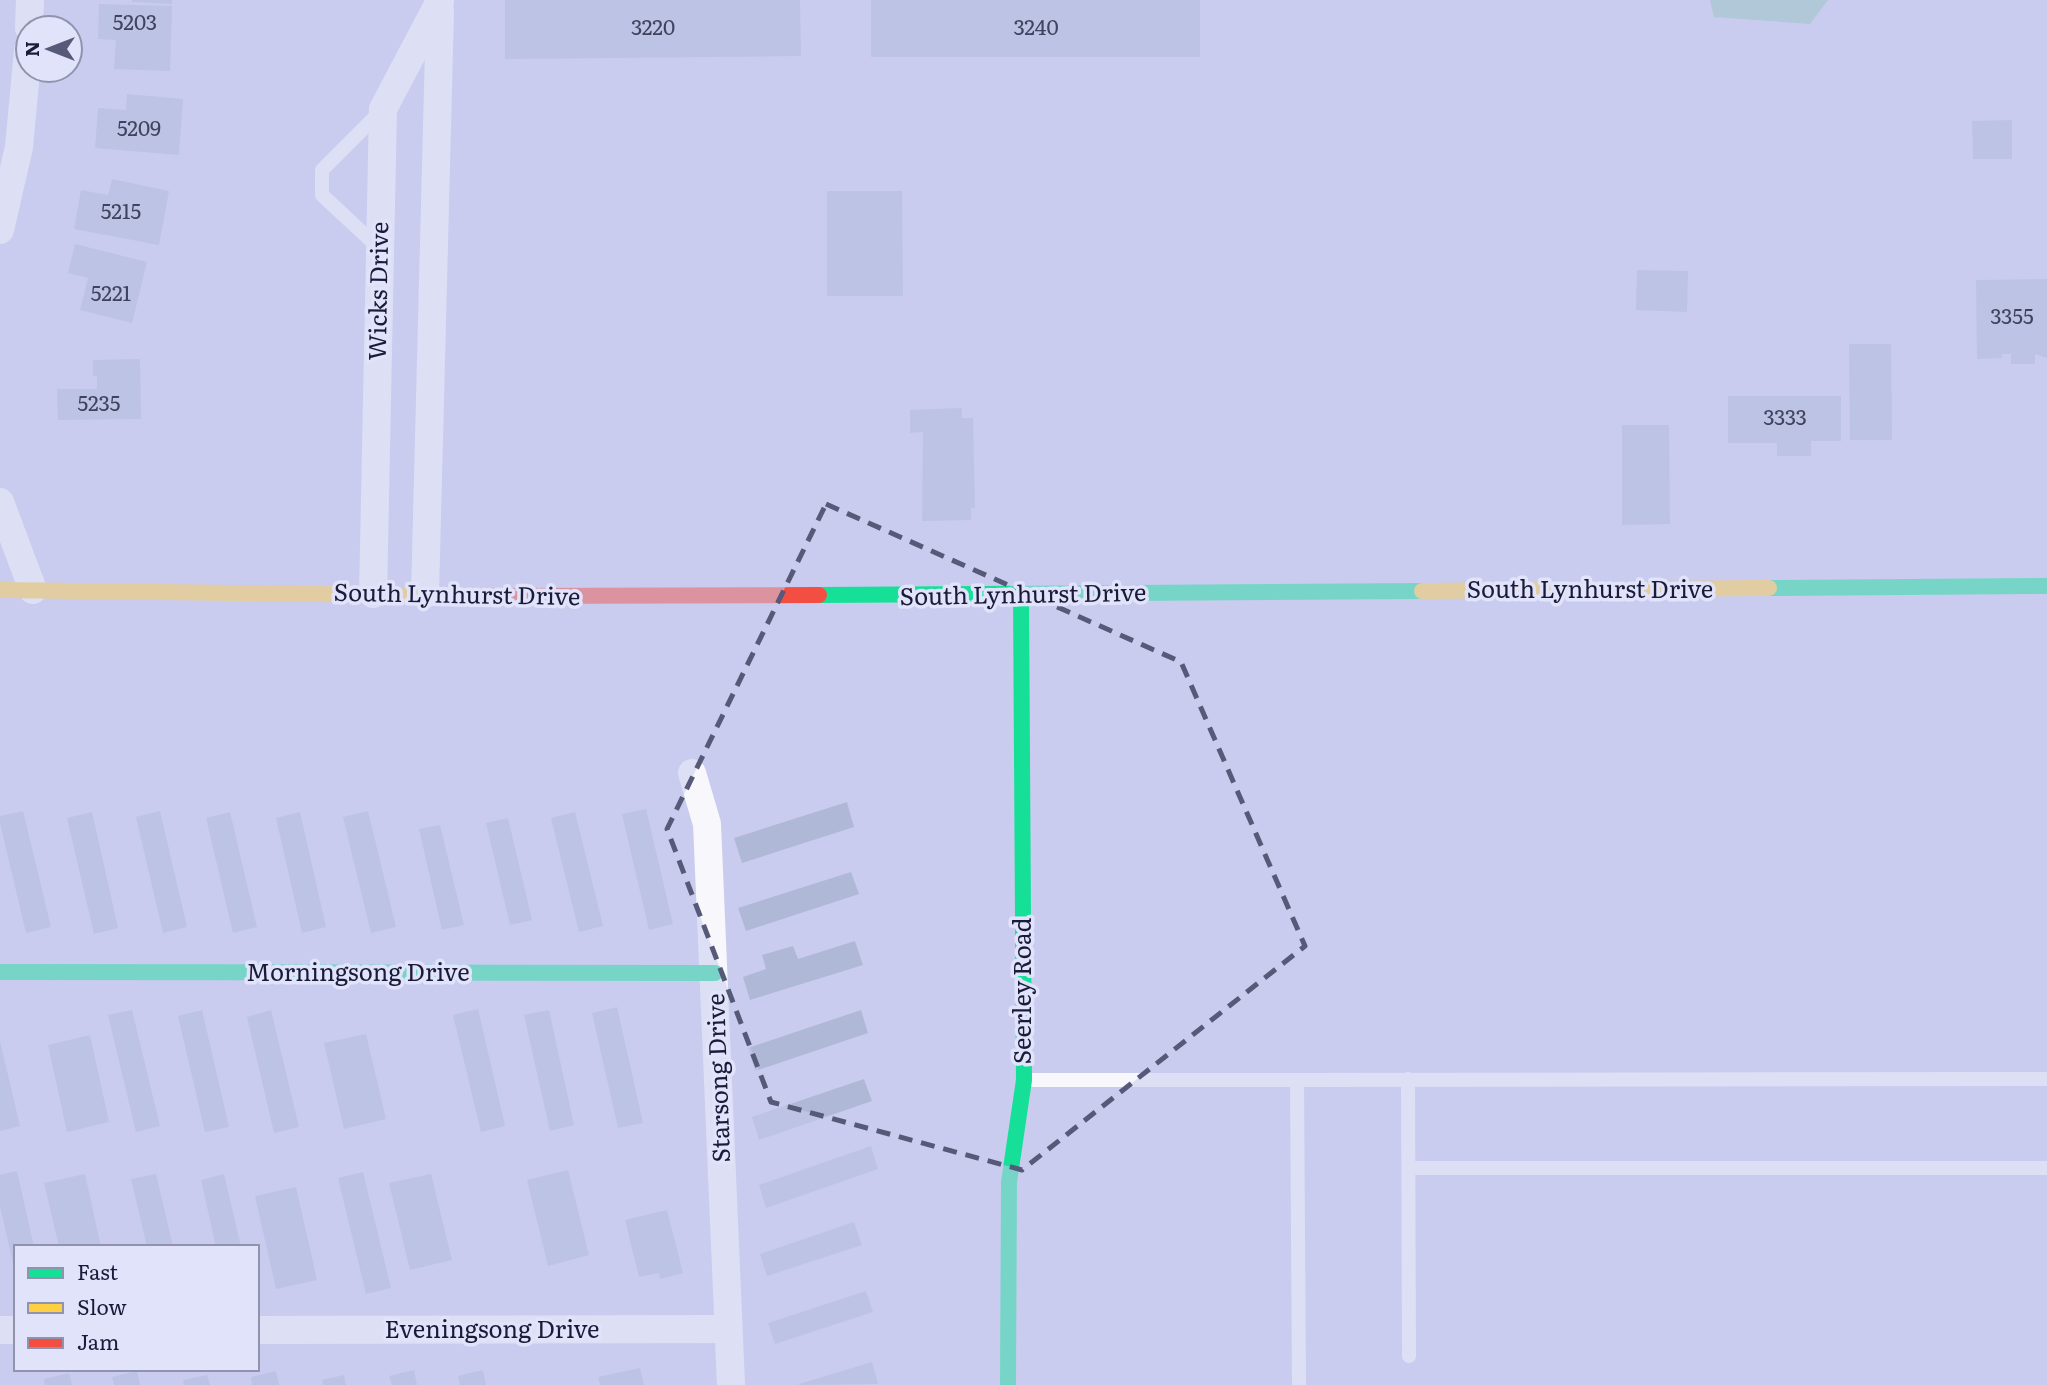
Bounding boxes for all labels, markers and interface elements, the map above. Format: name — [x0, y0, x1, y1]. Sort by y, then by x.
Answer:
house number: 5203 — [113, 5, 157, 36]
house number: 3220 — [631, 10, 675, 41]
house number: 3240 — [1013, 10, 1059, 41]
north arrow — [14, 14, 84, 84]
text: N — [17, 41, 45, 57]
house number: 5209 — [117, 111, 161, 142]
house number: 5215 — [101, 194, 141, 225]
street label: Wicks Drive — [358, 221, 395, 361]
house number: 5221 — [91, 276, 132, 307]
house number: 3355 — [1990, 299, 2034, 330]
house number: 5235 — [77, 386, 121, 417]
house number: 3333 — [1763, 400, 1807, 431]
street label: South Lynhurst Drive — [1467, 570, 1713, 605]
street label: South Lynhurst Drive — [333, 573, 581, 612]
street label: South Lynhurst Drive — [899, 573, 1147, 612]
street label: Seerley Road — [1003, 917, 1038, 1064]
street label: Morningsong Drive — [246, 953, 470, 988]
street label: Starsong Drive — [696, 993, 737, 1163]
legend — [14, 1245, 259, 1371]
text: Fast — [77, 1255, 118, 1286]
text: Slow — [77, 1290, 127, 1321]
street label: Eveningsong Drive — [384, 1310, 600, 1345]
text: Jam — [77, 1325, 119, 1356]

